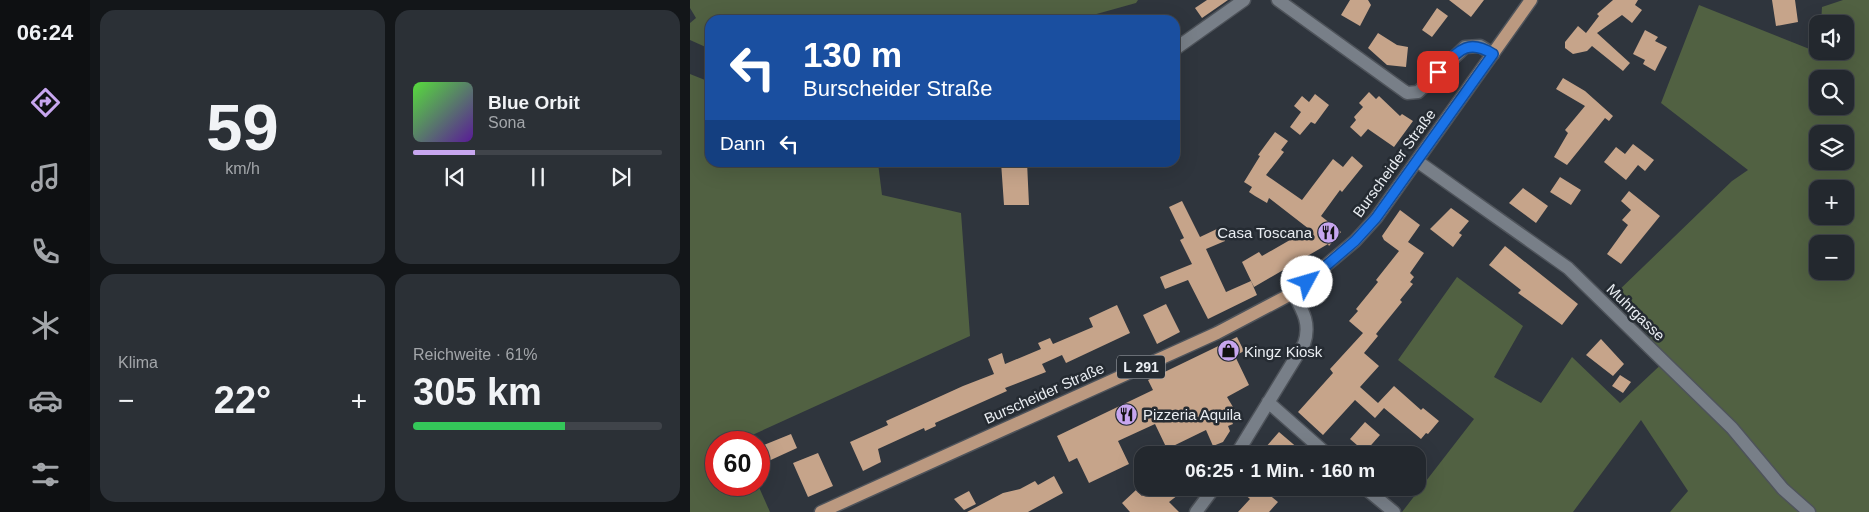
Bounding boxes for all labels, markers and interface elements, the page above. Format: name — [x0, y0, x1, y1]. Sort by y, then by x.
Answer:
map controls — [1809, 15, 1854, 280]
button: sound — [1809, 15, 1854, 60]
text: 06:24 — [17, 20, 73, 45]
icon: left — [720, 35, 785, 100]
text: 130 m — [803, 35, 902, 74]
pin — [1417, 51, 1459, 93]
icon: arrive — [1424, 58, 1452, 86]
button: search — [1809, 70, 1854, 115]
text: Burscheider Straße — [803, 76, 993, 101]
icon: directions — [28, 85, 63, 120]
text: 59 — [206, 91, 279, 164]
text: Blue Orbit — [488, 92, 580, 113]
street label: Burscheider Straße — [1349, 106, 1439, 220]
text: Sona — [488, 114, 525, 131]
button: layers — [1809, 125, 1854, 170]
icon: left — [775, 130, 803, 158]
text: Dann — [720, 133, 765, 154]
icon: music — [28, 160, 63, 195]
text: km/h — [225, 160, 260, 177]
icon: previous — [441, 163, 469, 191]
icon: pause — [524, 163, 552, 191]
icon: next — [607, 163, 635, 191]
button: + — [1809, 180, 1854, 225]
restaurant icon: Casa Toscana — [1316, 220, 1340, 244]
place label: Casa Toscana — [1217, 224, 1313, 241]
icon: phone — [28, 234, 63, 269]
button: − — [1809, 235, 1854, 280]
position arrow — [1280, 255, 1332, 307]
street label: Muhrgasse — [1603, 280, 1669, 344]
icon: climate — [28, 308, 63, 343]
shop icon: Kingz Kiosk — [1216, 339, 1240, 363]
place label: Kingz Kiosk — [1244, 343, 1323, 360]
text: Reichweite · 61% — [413, 346, 538, 363]
text: Klima — [118, 354, 158, 371]
road number: L 291 — [1117, 356, 1165, 378]
street label: Burscheider Straße — [982, 359, 1106, 427]
text: 305 km — [413, 371, 542, 413]
text: 22° — [214, 379, 271, 421]
icon: car — [28, 383, 63, 418]
text: − — [118, 385, 134, 416]
text: + — [351, 385, 367, 416]
restaurant icon: Pizzeria Aquila — [1115, 402, 1139, 426]
place label: Pizzeria Aquila — [1143, 406, 1242, 423]
speed limit sign: 60 — [705, 431, 770, 496]
icon: filters — [28, 457, 63, 492]
text: 06:25 · 1 Min. · 160 m — [1185, 460, 1375, 481]

